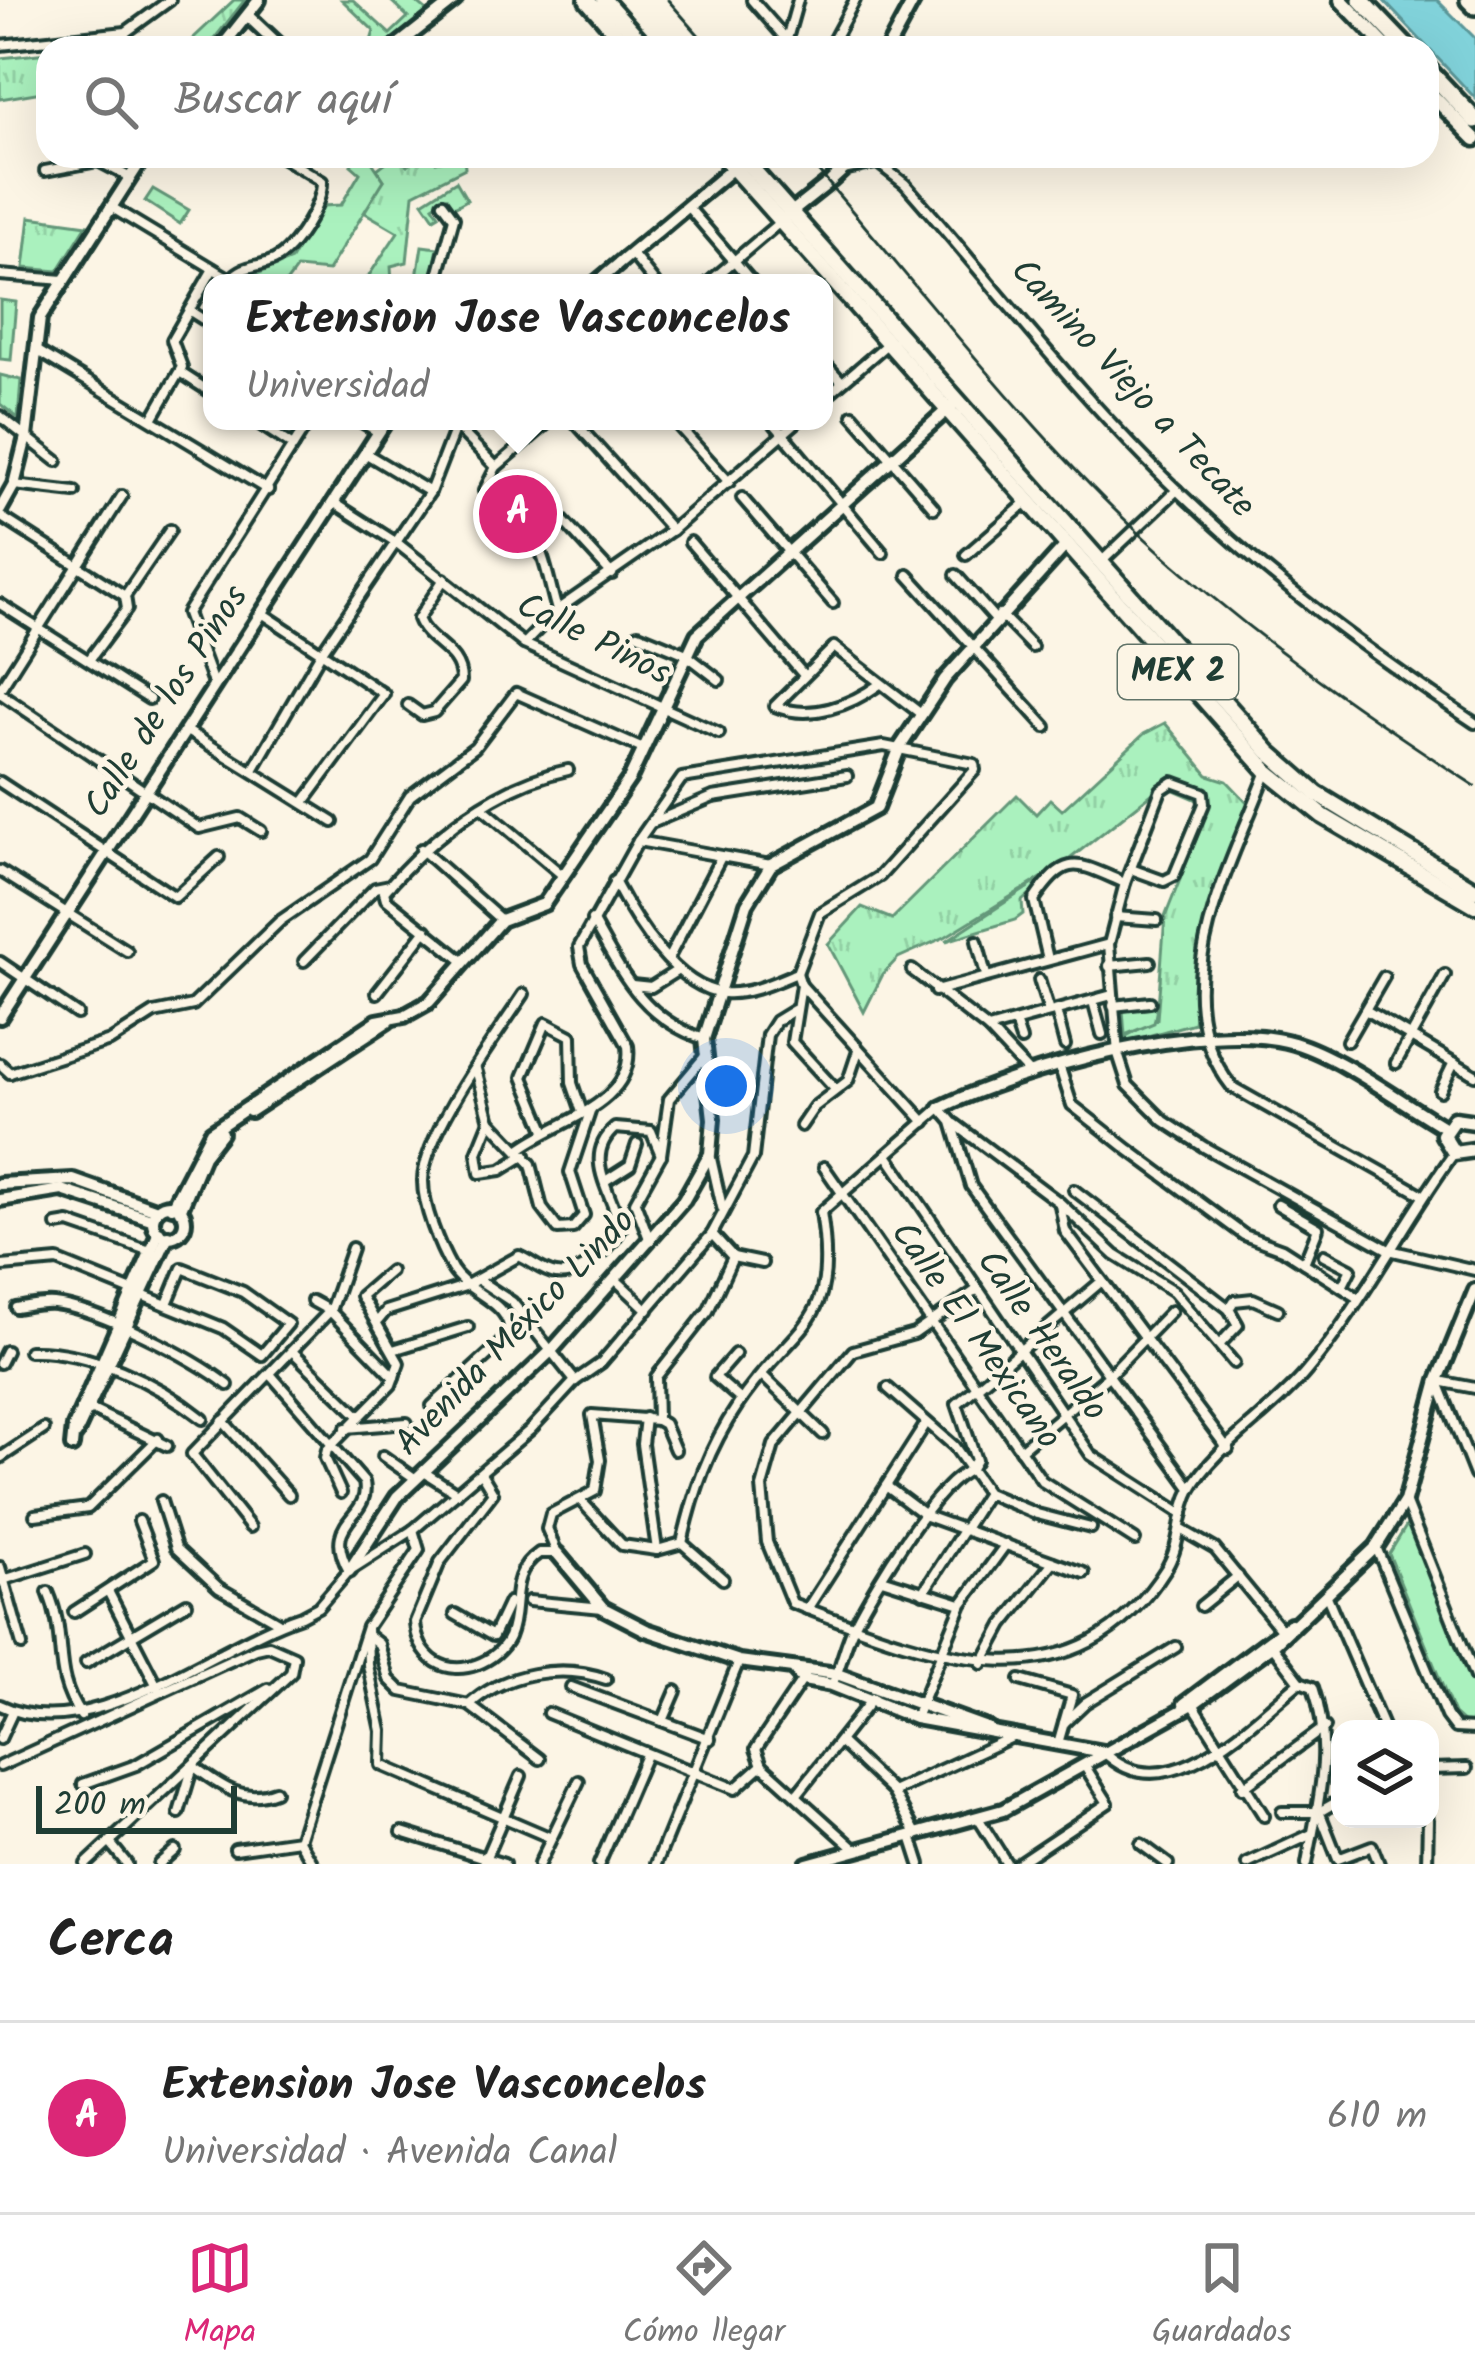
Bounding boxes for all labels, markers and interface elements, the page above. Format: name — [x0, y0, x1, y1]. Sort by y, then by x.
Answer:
search box — [36, 36, 1439, 168]
text: Buscar aquí — [174, 66, 392, 138]
icon: search — [78, 69, 144, 135]
street label: Camino Viejo a Tecate — [995, 246, 1269, 532]
popup — [203, 274, 833, 430]
text: Extension Jose Vasconcelos — [246, 285, 790, 357]
text: Universidad — [246, 357, 429, 419]
pin: A — [479, 469, 557, 559]
street label: Calle de los Pinos — [70, 574, 264, 830]
street label: Calle Pinos — [506, 578, 680, 702]
road number: MEX 2 — [1118, 645, 1238, 699]
your location — [696, 1056, 756, 1116]
street label: Avenida México Lindo — [382, 1196, 650, 1470]
street label: Calle El Mexicano — [875, 1210, 1075, 1462]
street label: Calle Heraldo — [961, 1238, 1121, 1434]
map controls — [1331, 1720, 1439, 1828]
button: layers — [1331, 1720, 1439, 1828]
scale bar — [36, 1780, 237, 1833]
text: 200 m — [54, 1780, 146, 1833]
text: Cerca — [48, 1902, 174, 1983]
text: Extension Jose Vasconcelos — [162, 2051, 706, 2123]
text: A — [75, 2087, 99, 2149]
text: 610 m — [1327, 2087, 1427, 2149]
text: Universidad · Avenida Canal — [162, 2123, 617, 2185]
tab: Mapa — [183, 2235, 256, 2360]
tab: Cómo llegar — [623, 2235, 785, 2360]
tab: Guardados — [1152, 2235, 1292, 2360]

